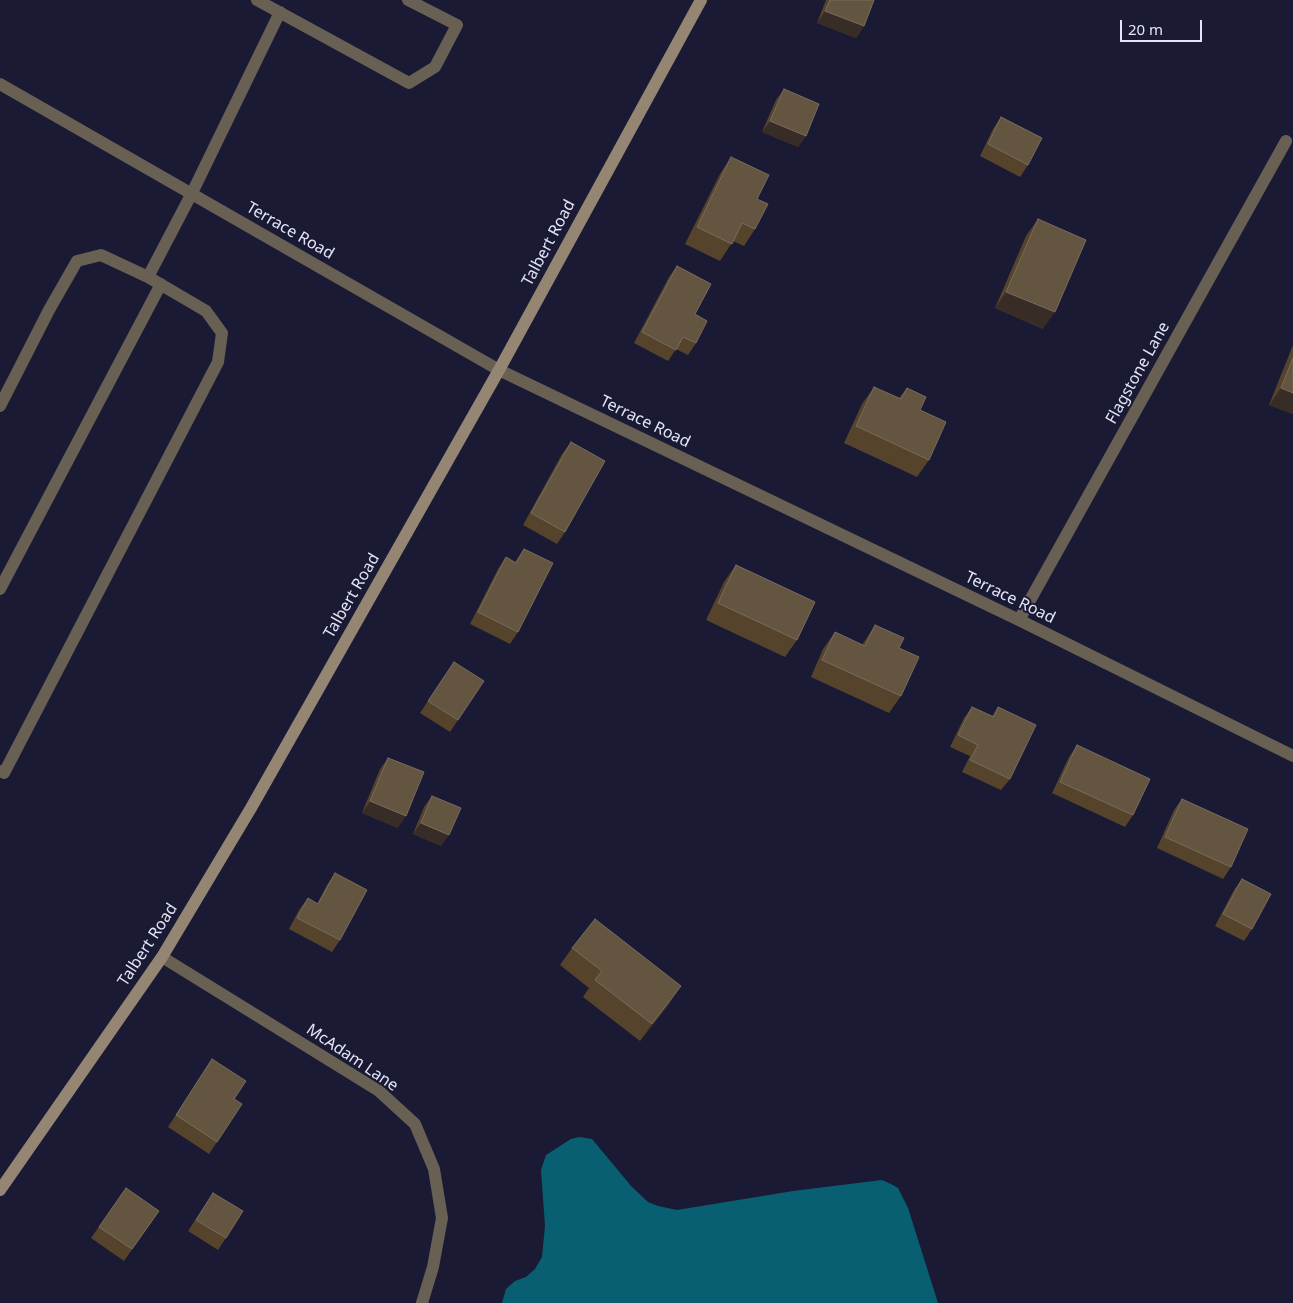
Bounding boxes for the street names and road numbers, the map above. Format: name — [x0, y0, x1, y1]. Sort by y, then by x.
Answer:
street label: Talbert Road — [518, 197, 580, 289]
street label: Terrace Road — [243, 198, 337, 264]
street label: Flagstone Lane — [1102, 319, 1174, 427]
street label: Terrace Road — [597, 392, 693, 452]
street label: Talbert Road — [320, 550, 384, 642]
street label: Terrace Road — [962, 568, 1058, 628]
street label: Talbert Road — [114, 900, 182, 990]
street label: McAdam Lane — [302, 1020, 402, 1096]

